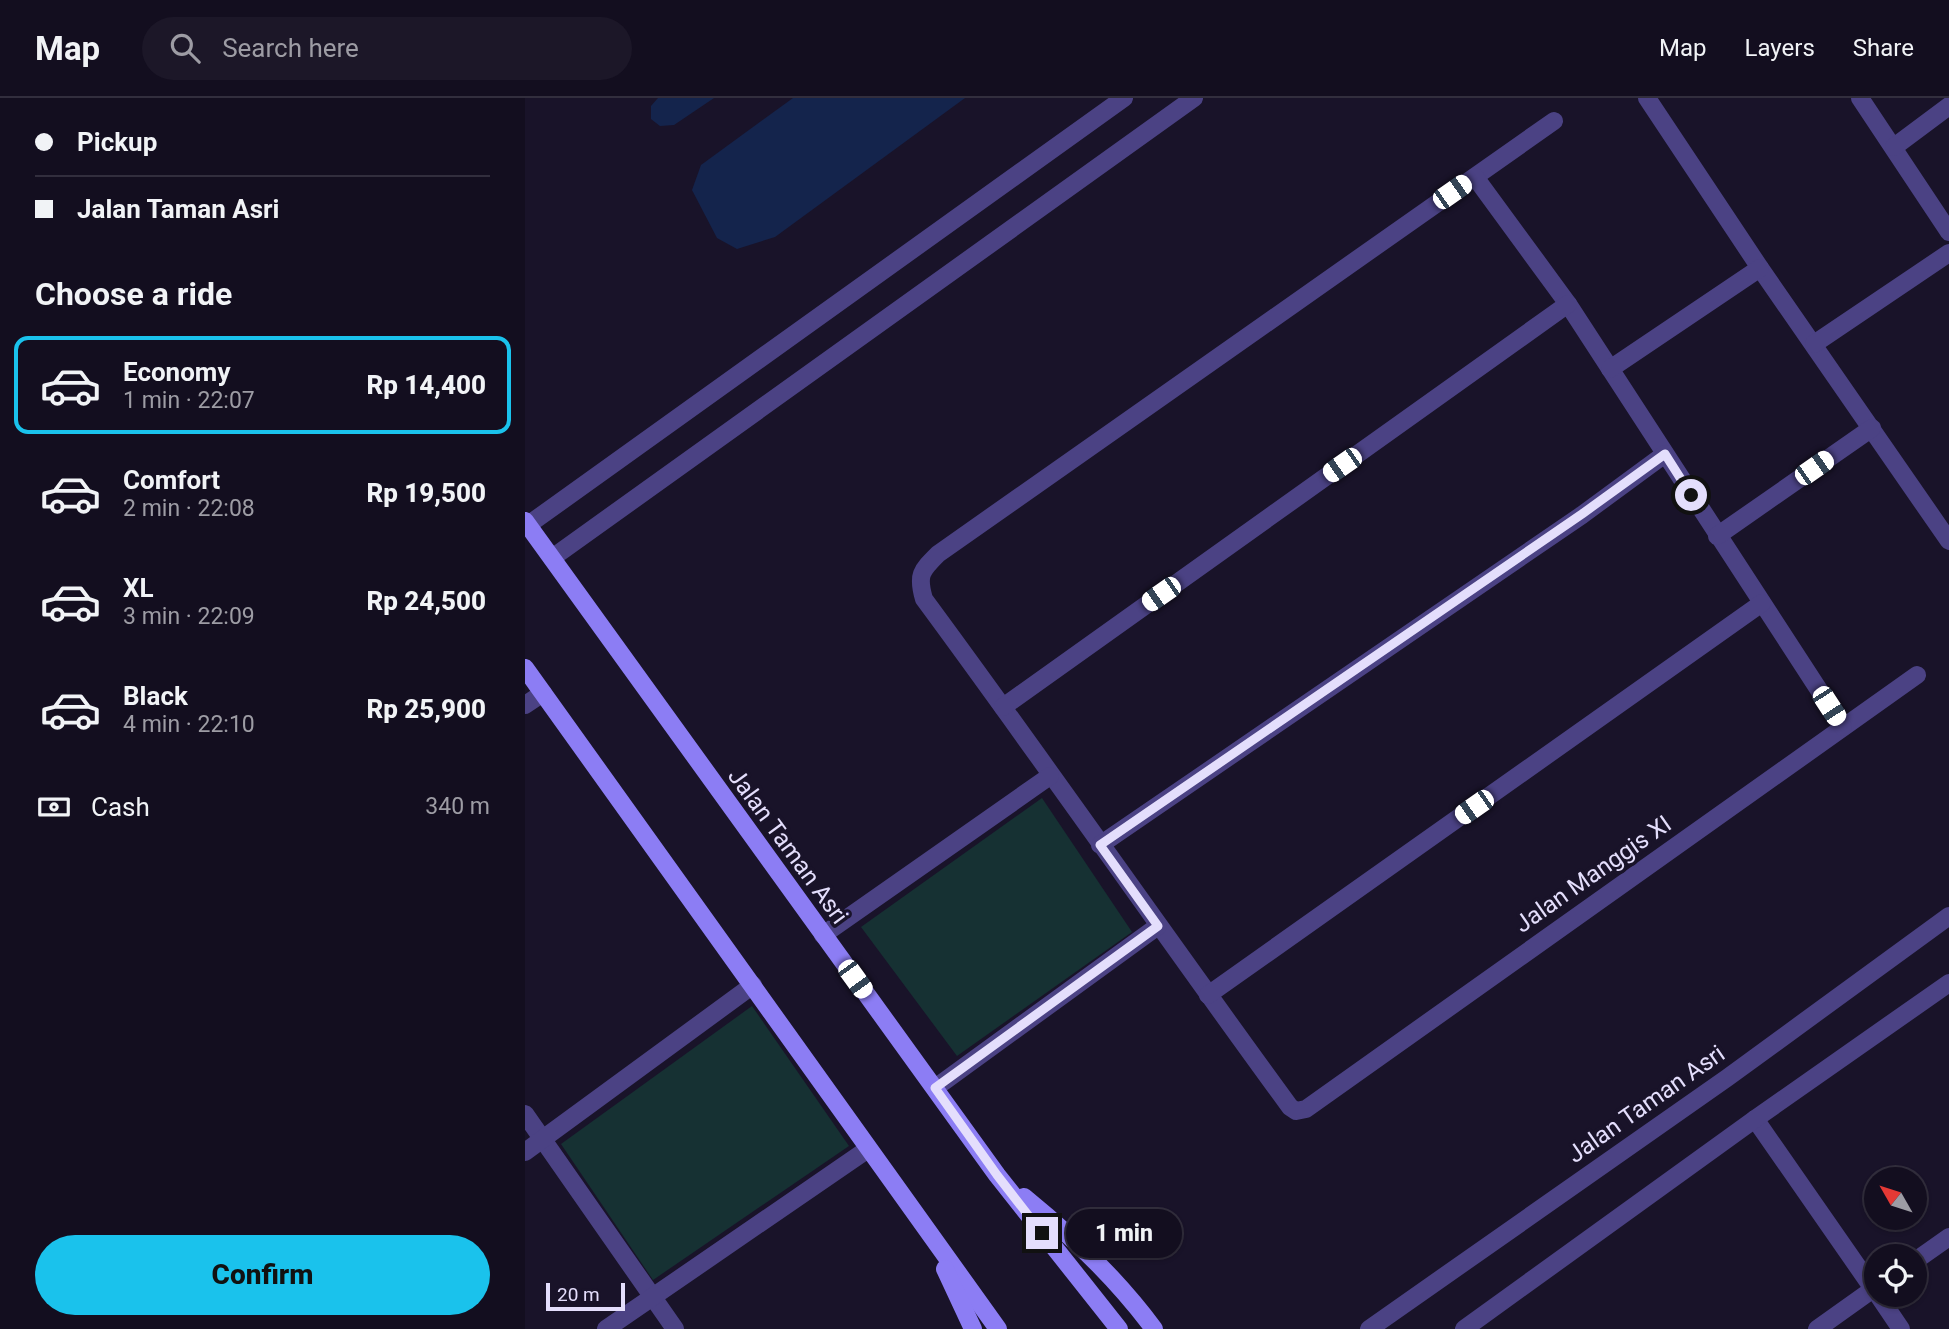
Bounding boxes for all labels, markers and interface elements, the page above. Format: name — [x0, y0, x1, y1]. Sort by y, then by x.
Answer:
search box — [142, 17, 632, 80]
text: Map — [35, 29, 100, 68]
icon: search — [166, 29, 204, 67]
text: Search here — [222, 33, 359, 63]
text: Map — [1659, 34, 1707, 62]
text: Layers — [1745, 34, 1815, 62]
text: Share — [1853, 34, 1914, 62]
text: Pickup — [77, 127, 157, 157]
car — [1429, 171, 1476, 213]
text: Jalan Taman Asri — [77, 194, 279, 224]
text: Choose a ride — [35, 275, 232, 313]
icon: car — [39, 354, 102, 417]
text: Economy — [123, 357, 230, 387]
text: Rp 14,400 — [366, 370, 486, 400]
text: 1 min · 22:07 — [123, 387, 255, 414]
car — [1319, 444, 1366, 486]
car — [1791, 447, 1838, 489]
icon: car — [39, 462, 102, 525]
text: Comfort — [123, 465, 220, 495]
text: Rp 19,500 — [366, 478, 486, 508]
route start — [1675, 479, 1707, 511]
text: 2 min · 22:08 — [123, 495, 255, 522]
icon: car — [39, 570, 102, 633]
text: XL — [123, 573, 154, 603]
car — [1138, 573, 1185, 615]
text: Rp 24,500 — [366, 586, 486, 616]
text: 3 min · 22:09 — [123, 603, 255, 630]
icon: car — [39, 678, 102, 741]
text: Black — [123, 681, 188, 711]
car — [1809, 683, 1850, 729]
text: Rp 25,900 — [366, 694, 486, 724]
text: 4 min · 22:10 — [123, 711, 255, 738]
street label: Jalan Taman Asri — [722, 763, 854, 929]
car — [1451, 786, 1498, 828]
icon: cash — [35, 788, 73, 826]
text: Cash — [91, 792, 150, 822]
text: 340 m — [425, 793, 490, 820]
street label: Jalan Manggis XI — [1509, 810, 1677, 938]
car — [835, 956, 876, 1002]
street label: Jalan Taman Asri — [1562, 1039, 1730, 1169]
north arrow — [1864, 1167, 1927, 1230]
map controls — [1864, 1167, 1927, 1307]
callout: 1 min — [1067, 1208, 1182, 1258]
route end — [1026, 1217, 1058, 1249]
text: 1 min — [1095, 1220, 1153, 1247]
button: Confirm — [35, 1235, 490, 1315]
button: locate — [1864, 1244, 1927, 1307]
scale bar — [546, 1280, 625, 1312]
text: 20 m — [557, 1283, 600, 1306]

